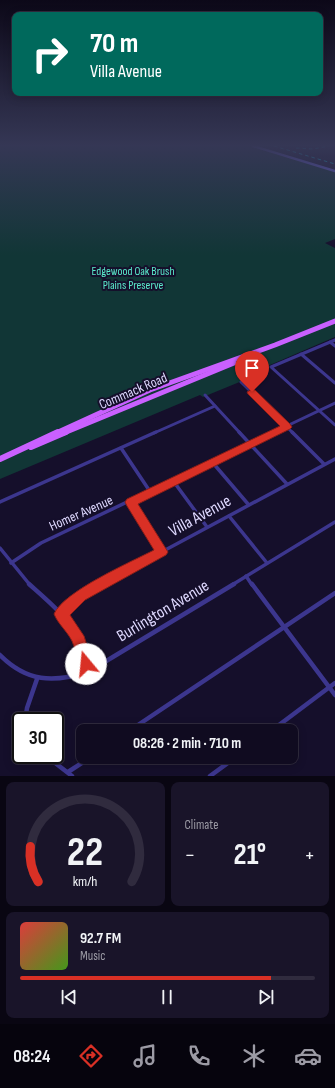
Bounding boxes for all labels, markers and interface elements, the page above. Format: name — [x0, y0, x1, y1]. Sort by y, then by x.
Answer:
text: 70 m — [90, 27, 138, 60]
icon: right — [24, 28, 76, 80]
text: Villa Avenue — [90, 61, 162, 82]
park label: Edgewood Oak Brush Plains Preserve — [91, 264, 175, 293]
pin — [235, 351, 269, 392]
icon: arrive — [241, 357, 263, 379]
street label: Commack Road — [96, 369, 170, 413]
street label: Homer Avenue — [46, 491, 116, 535]
street label: Villa Avenue — [165, 491, 235, 541]
street label: Burlington Avenue — [113, 576, 213, 646]
position arrow — [65, 643, 107, 685]
speed limit sign: 30 — [12, 712, 64, 764]
text: 08:26 · 2 min · 710 m — [133, 734, 241, 753]
text: Climate — [185, 817, 218, 833]
text: 22 — [67, 828, 103, 877]
text: 21° — [233, 837, 266, 873]
text: − — [185, 842, 195, 869]
text: + — [304, 842, 315, 869]
text: km/h — [73, 873, 98, 890]
text: 92.7 FM — [80, 929, 121, 948]
text: Music — [80, 948, 105, 964]
icon: previous — [58, 986, 80, 1008]
icon: pause — [156, 986, 178, 1008]
icon: next — [255, 986, 277, 1008]
icon: directions — [77, 1042, 105, 1070]
icon: music — [131, 1042, 159, 1070]
icon: phone — [185, 1042, 213, 1070]
icon: climate — [240, 1042, 268, 1070]
icon: car — [294, 1042, 322, 1070]
text: 08:24 — [13, 1046, 50, 1067]

